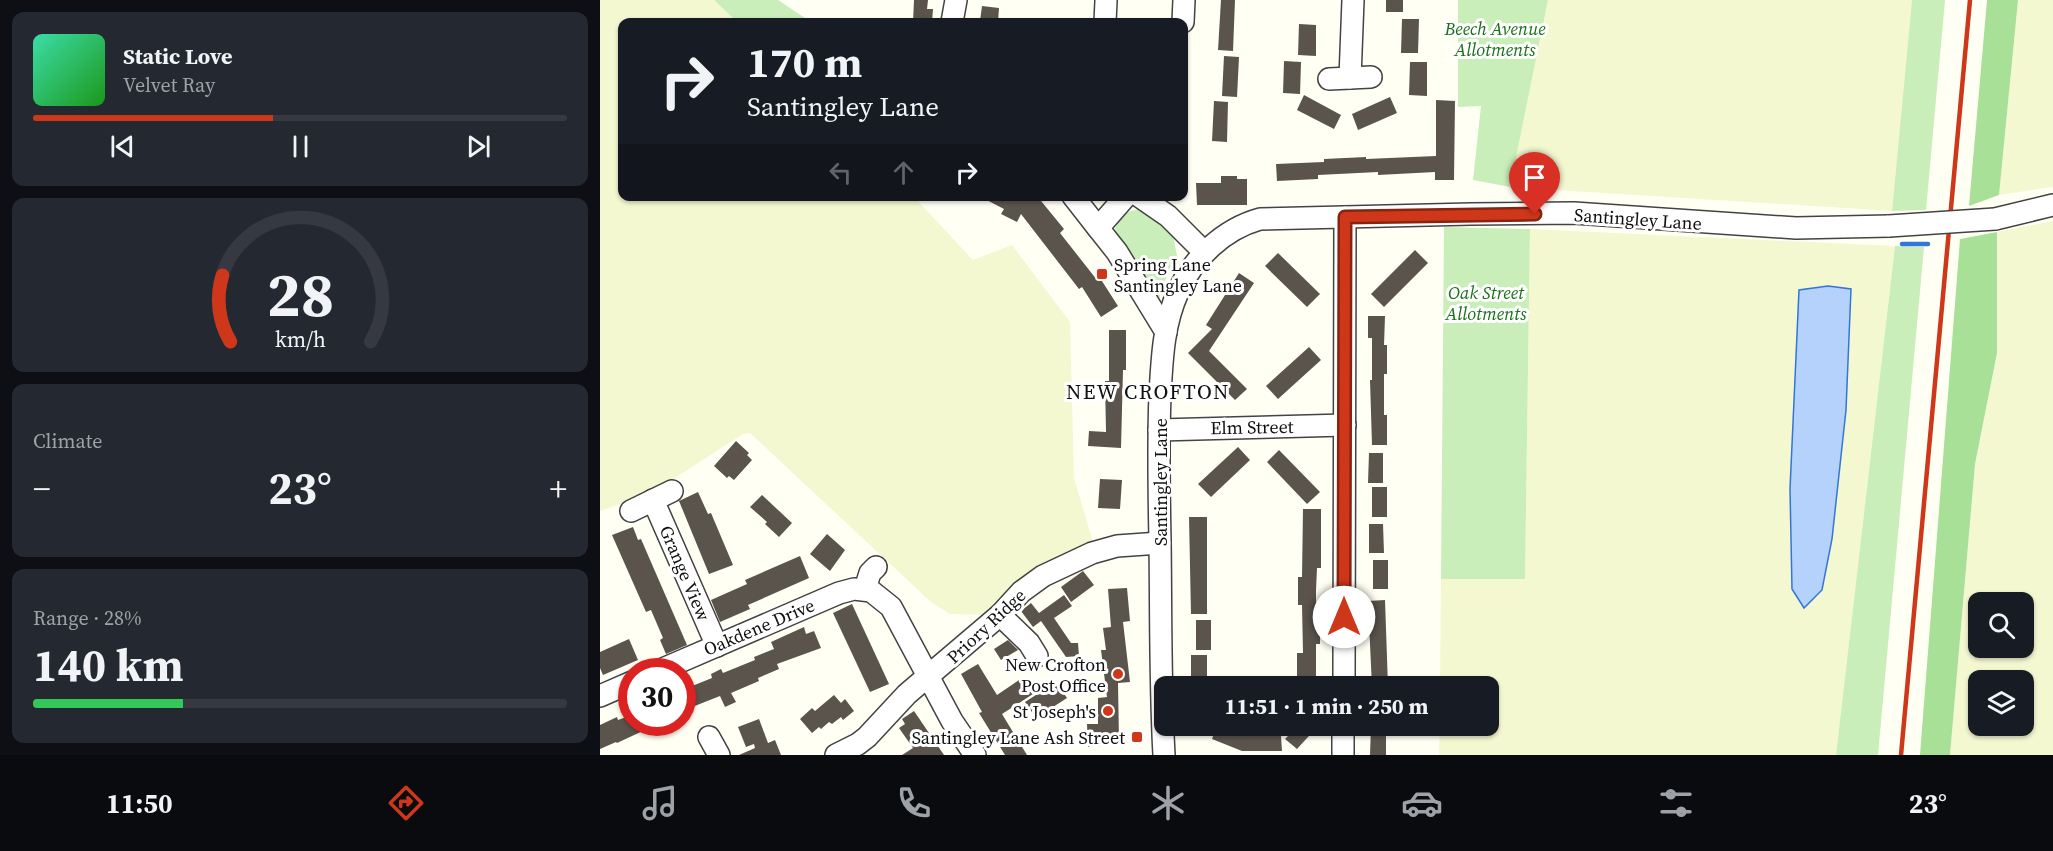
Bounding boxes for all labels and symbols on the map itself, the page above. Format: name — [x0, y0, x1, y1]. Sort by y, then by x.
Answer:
park label: Beech Avenue Allotments — [1443, 16, 1546, 62]
pin — [1509, 152, 1560, 214]
street label: Santingley Lane — [1573, 202, 1703, 236]
place label: Spring Lane Santingley Lane — [1114, 252, 1242, 298]
marker: Spring Lane Santingley Lane — [1095, 267, 1109, 281]
park label: Oak Street Allotments — [1445, 280, 1527, 326]
district label: NEW CROFTON — [1066, 377, 1230, 406]
street label: Elm Street — [1210, 414, 1294, 440]
street label: Santingley Lane — [1148, 418, 1173, 546]
street label: Grange View — [654, 521, 716, 625]
street label: Priory Ridge — [941, 583, 1031, 669]
position arrow — [1312, 585, 1376, 649]
street label: Oakdene Drive — [700, 592, 818, 662]
place label: New Crofton Post Office — [1005, 652, 1106, 698]
speed limit sign: 30 — [618, 658, 696, 736]
marker: New Crofton Post Office — [1111, 667, 1125, 681]
place label: St Joseph's — [1013, 699, 1096, 724]
marker: St Joseph's — [1101, 704, 1115, 718]
place label: Santingley Lane Ash Street — [912, 725, 1125, 750]
marker: Santingley Lane Ash Street — [1130, 730, 1144, 744]

